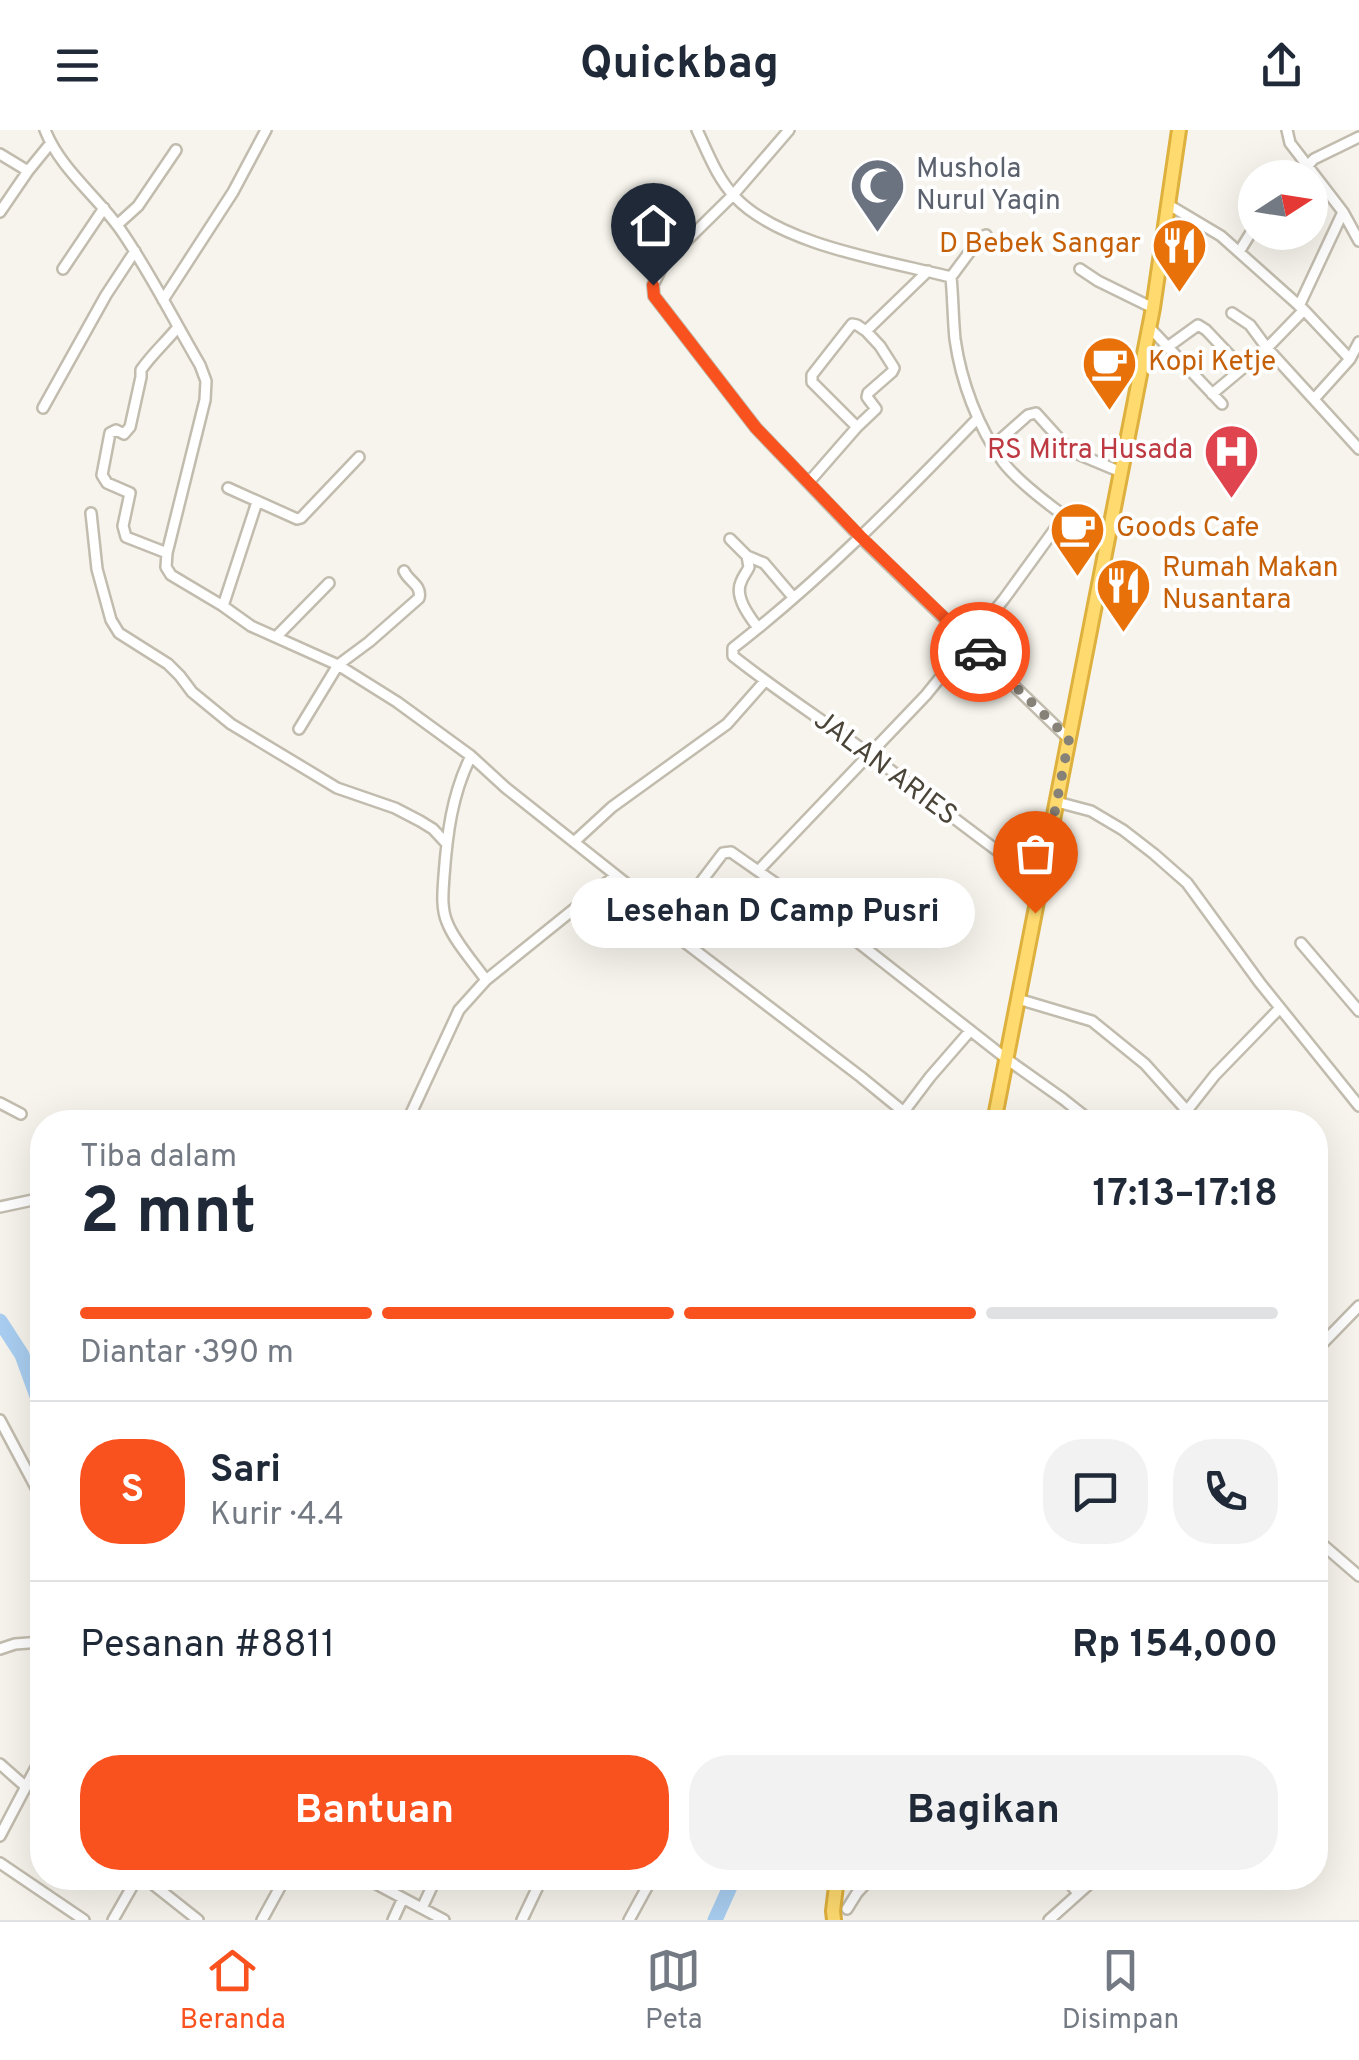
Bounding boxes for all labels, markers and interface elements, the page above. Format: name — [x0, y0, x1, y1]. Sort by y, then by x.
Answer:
text: Quickbag — [580, 37, 779, 94]
icon: menu — [50, 38, 105, 93]
icon: share — [1254, 38, 1309, 93]
place label: Mushola Nurul Yaqin — [916, 152, 1061, 220]
mosque icon: Mushola Nurul Yaqin — [847, 156, 907, 235]
north arrow — [1238, 160, 1328, 250]
map controls — [1238, 160, 1328, 250]
pin — [611, 183, 696, 286]
icon: home — [626, 198, 681, 253]
restaurant icon: D Bebek Sangar — [1150, 215, 1210, 294]
place label: D Bebek Sangar — [939, 227, 1141, 263]
cafe icon: Kopi Ketje — [1079, 333, 1139, 412]
place label: Kopi Ketje — [1148, 345, 1276, 381]
hospital icon: RS Mitra Husada — [1202, 421, 1262, 500]
place label: RS Mitra Husada — [987, 433, 1193, 469]
cafe icon: Goods Cafe — [1047, 499, 1107, 578]
place label: Goods Cafe — [1116, 511, 1259, 547]
place label: Rumah Makan Nusantara — [1162, 551, 1339, 619]
restaurant icon: Rumah Makan Nusantara — [1093, 555, 1153, 634]
courier — [930, 602, 1030, 702]
icon: car — [953, 625, 1008, 680]
street label: JALAN ARIES — [806, 703, 964, 835]
pin — [993, 811, 1078, 914]
icon: bag — [1008, 826, 1063, 881]
callout: Lesehan D Camp Pusri — [570, 878, 975, 948]
text: Lesehan D Camp Pusri — [605, 893, 940, 933]
text: Tiba dalam — [80, 1138, 237, 1178]
text: 17:13–17:18 — [1092, 1171, 1278, 1220]
text: 2 mnt — [80, 1174, 256, 1256]
text: Diantar · 390 m — [80, 1334, 294, 1374]
button: chat — [1043, 1439, 1148, 1544]
button: phone — [1173, 1439, 1278, 1544]
text: Sari — [210, 1447, 281, 1496]
text: S — [121, 1467, 144, 1516]
text: Kurir · 4.4 — [210, 1496, 344, 1536]
text: Pesanan #8811 — [80, 1622, 335, 1671]
text: Rp 154,000 — [1072, 1622, 1278, 1671]
button: Bantuan — [80, 1755, 669, 1870]
button: Bagikan — [689, 1755, 1278, 1870]
tab: Beranda — [180, 1943, 286, 2039]
tab: Peta — [645, 1943, 702, 2039]
tab: Disimpan — [1062, 1943, 1179, 2039]

